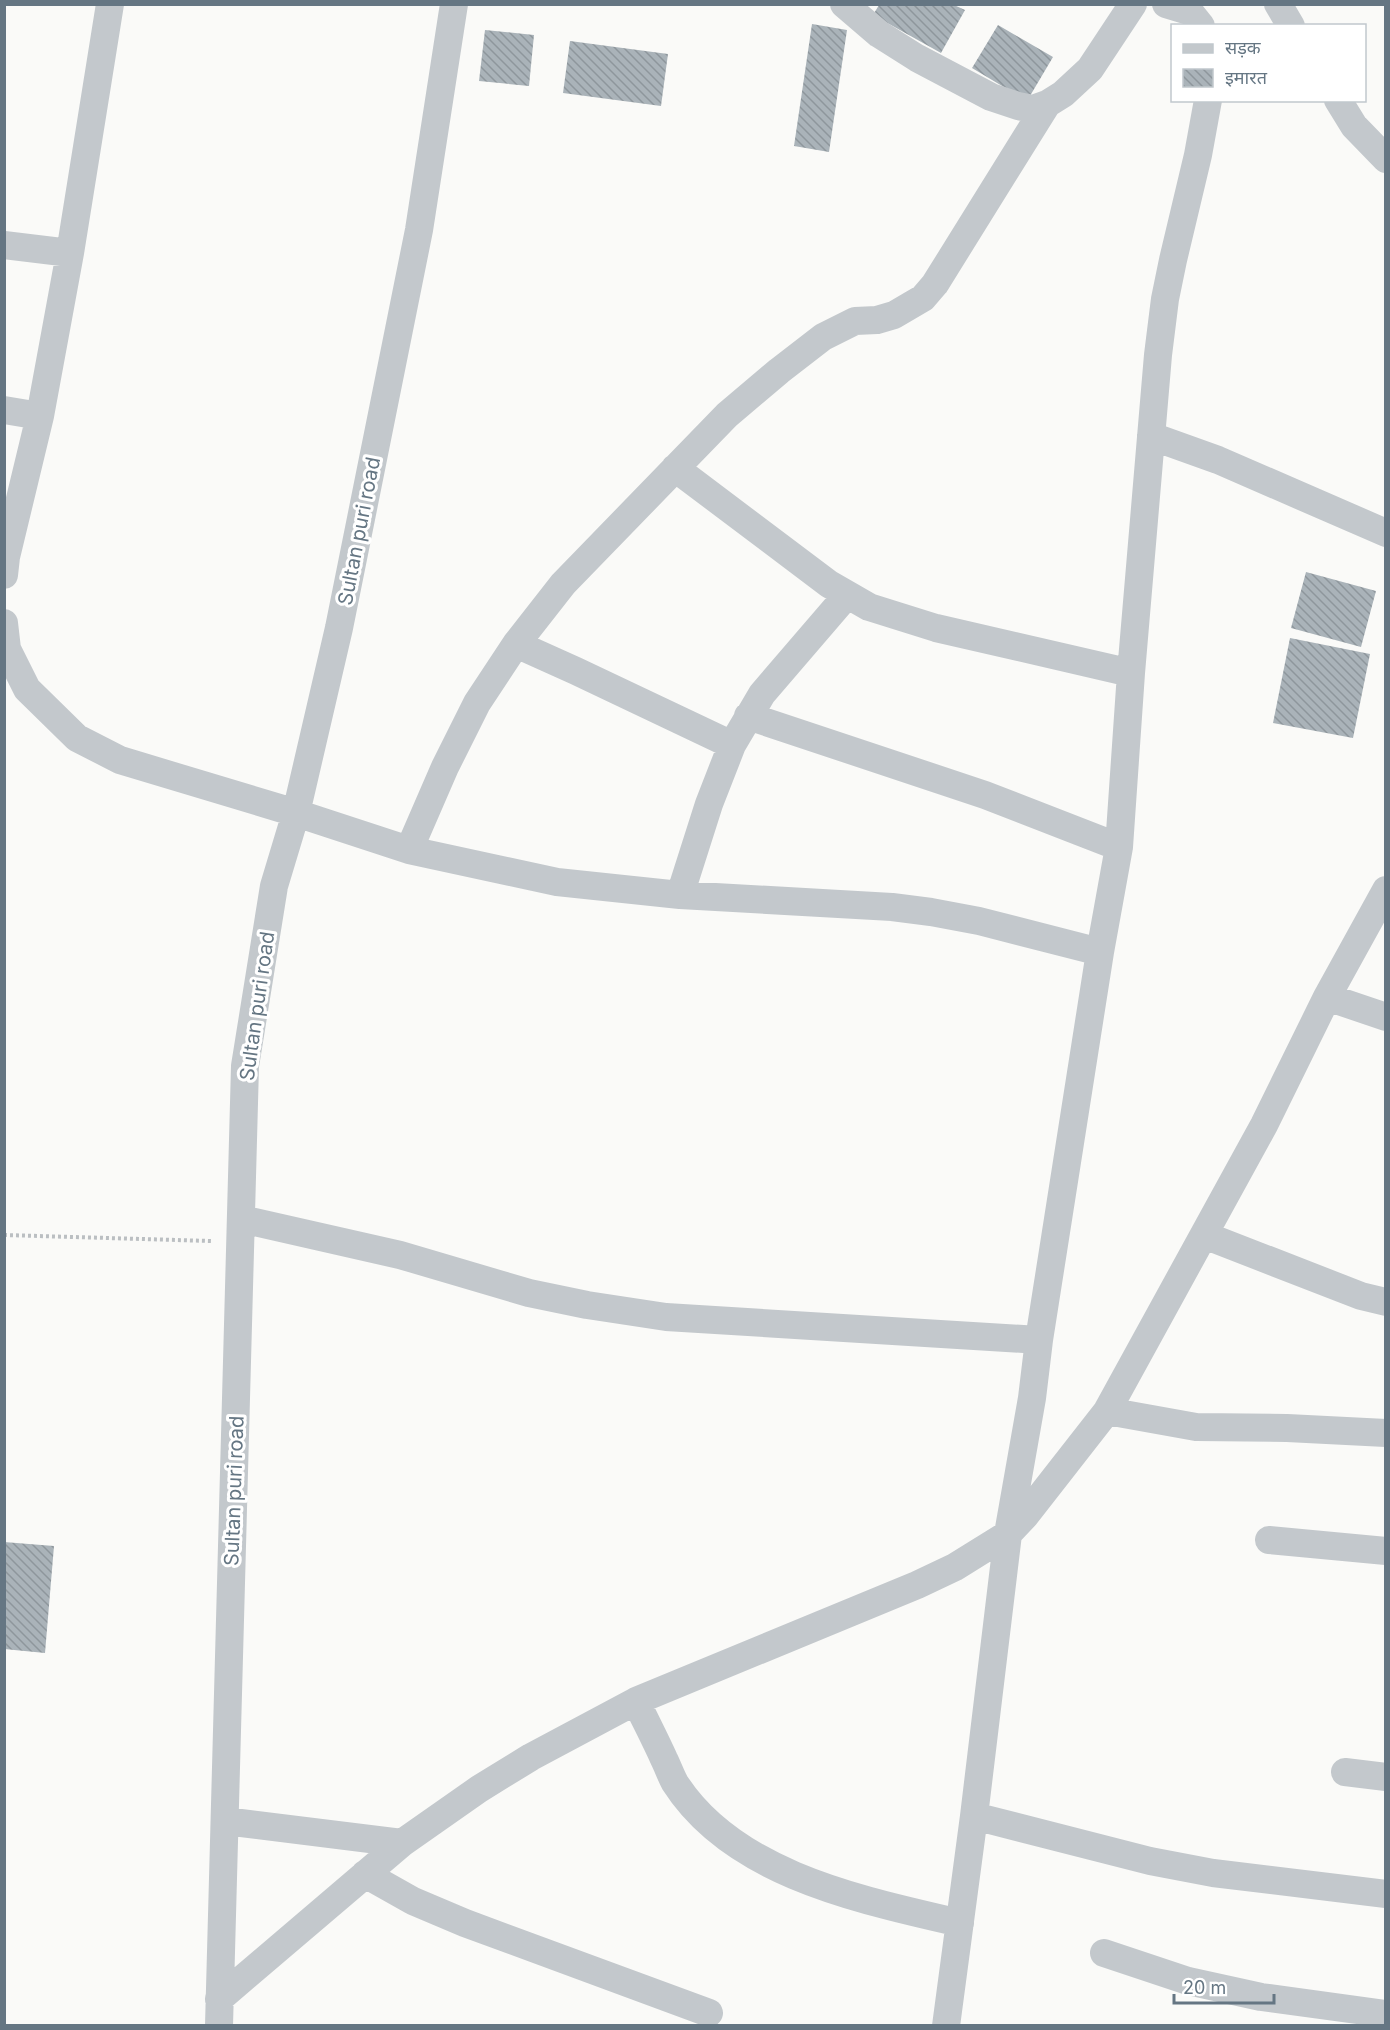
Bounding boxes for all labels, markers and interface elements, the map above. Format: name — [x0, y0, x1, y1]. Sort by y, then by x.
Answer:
legend — [1171, 24, 1366, 102]
text: सड़क — [1225, 37, 1262, 58]
text: इमारत — [1225, 67, 1268, 88]
street label: Sultan puri road — [333, 455, 385, 607]
street label: Sultan puri road — [235, 930, 279, 1082]
street label: Sultan puri road — [219, 1415, 249, 1567]
scale bar — [1174, 1967, 1274, 2005]
text: 20 m — [1183, 1977, 1226, 1998]

